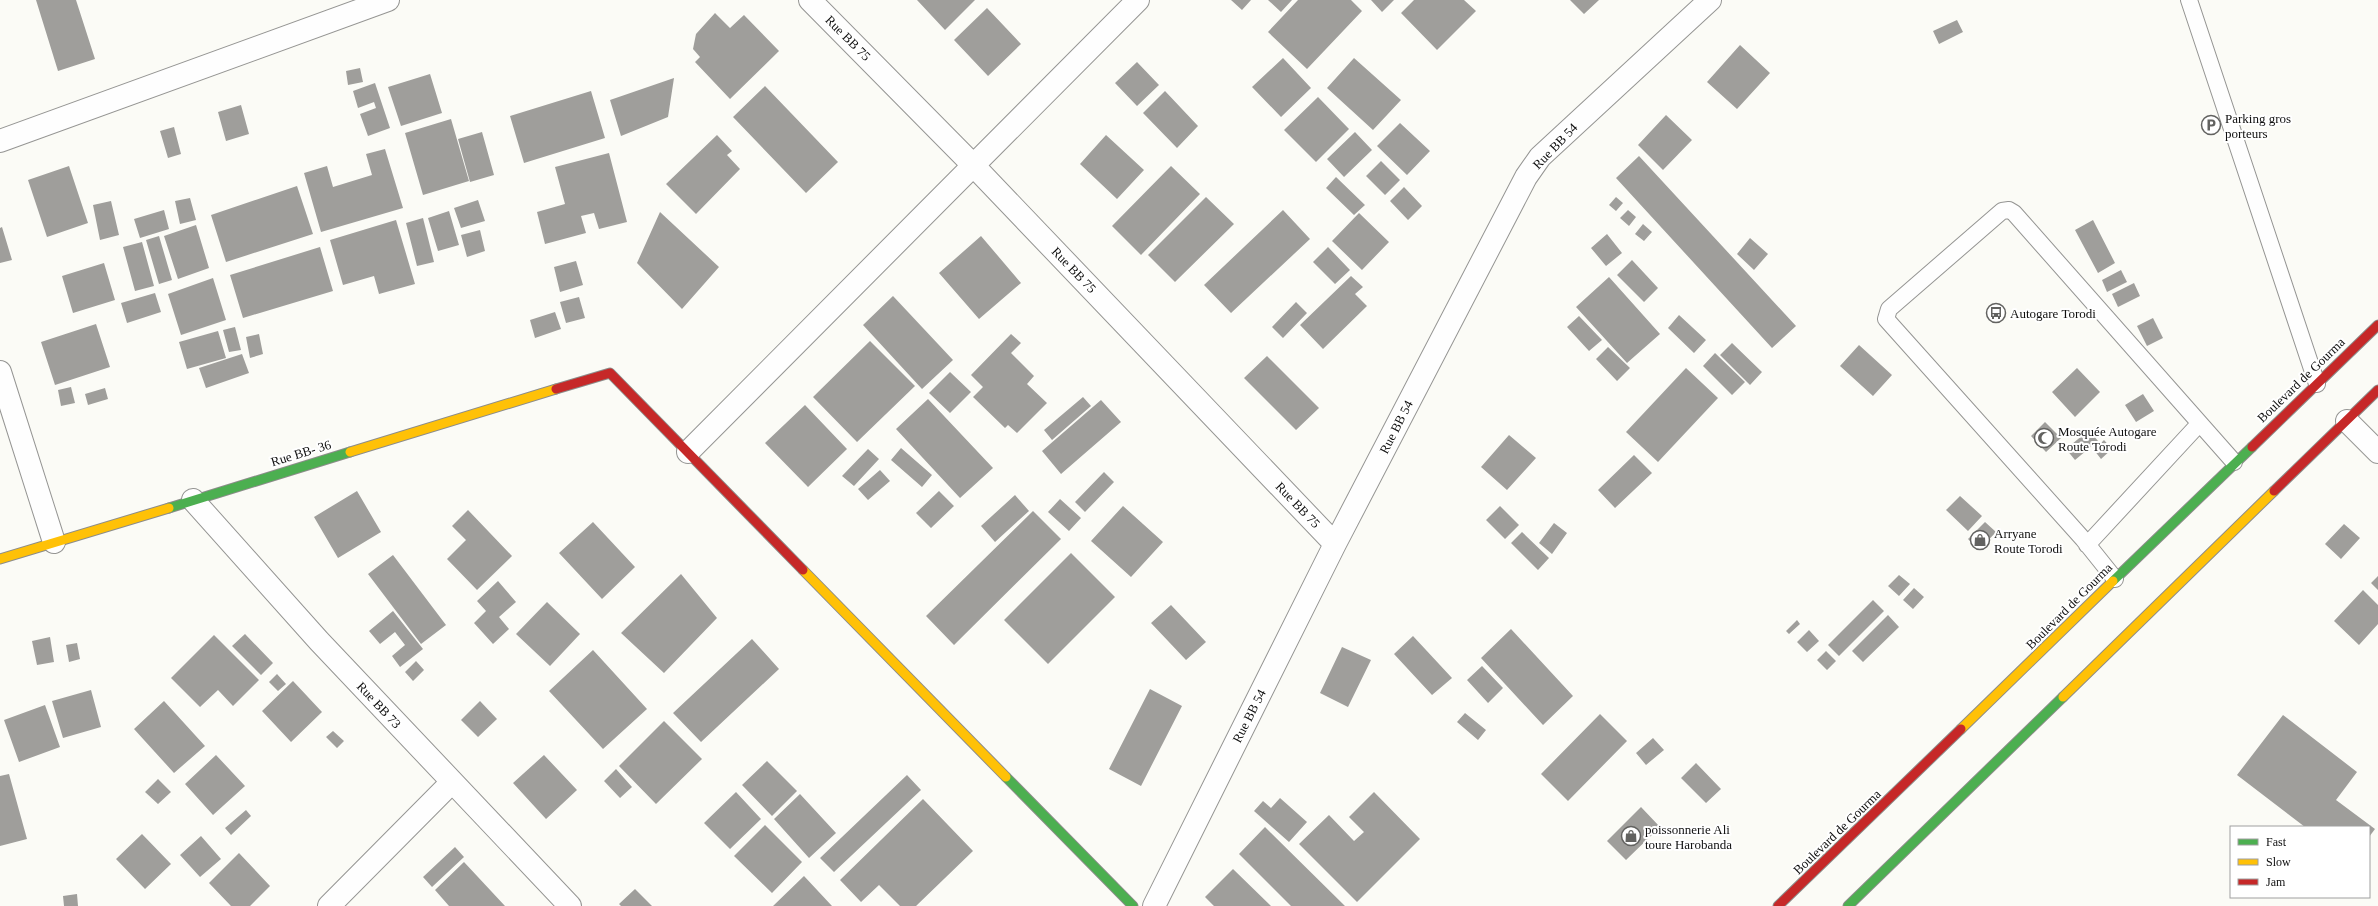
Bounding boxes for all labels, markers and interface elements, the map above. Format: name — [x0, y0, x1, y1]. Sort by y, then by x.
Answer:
street label: Rue BB 75 — [822, 12, 874, 64]
place label: Parking gros porteurs — [2225, 111, 2291, 141]
parking icon: Parking gros porteurs — [2200, 114, 2222, 136]
street label: Rue BB 54 — [1530, 120, 1581, 172]
street label: Rue BB 75 — [1049, 244, 1099, 296]
bus stop icon: Autogare Torodi — [1985, 302, 2007, 324]
place label: Autogare Torodi — [2010, 306, 2096, 321]
street label: Boulevard de Gourma — [2254, 334, 2348, 426]
street label: Rue BB 54 — [1376, 397, 1416, 456]
place label: Mosquée Autogare Route Torodi — [2058, 424, 2157, 454]
mosque icon: Mosquée Autogare Route Torodi — [2033, 427, 2055, 449]
street label: Rue BB- 36 — [269, 437, 333, 469]
street label: Rue BB 75 — [1273, 479, 1323, 531]
place label: Arryane Route Torodi — [1994, 526, 2063, 556]
shop icon: Arryane Route Torodi — [1969, 529, 1991, 551]
street label: Boulevard de Gourma — [2023, 560, 2115, 652]
street label: Rue BB 73 — [354, 679, 404, 731]
street label: Rue BB 54 — [1229, 686, 1269, 745]
street label: Boulevard de Gourma — [1790, 786, 1884, 878]
place label: poissonnerie Ali toure Harobanda — [1645, 822, 1732, 852]
shop icon: poissonnerie Ali toure Harobanda — [1620, 825, 1642, 847]
legend — [2230, 826, 2370, 898]
text: Fast — [2266, 835, 2287, 849]
text: Slow — [2266, 855, 2291, 869]
text: Jam — [2266, 875, 2286, 889]

